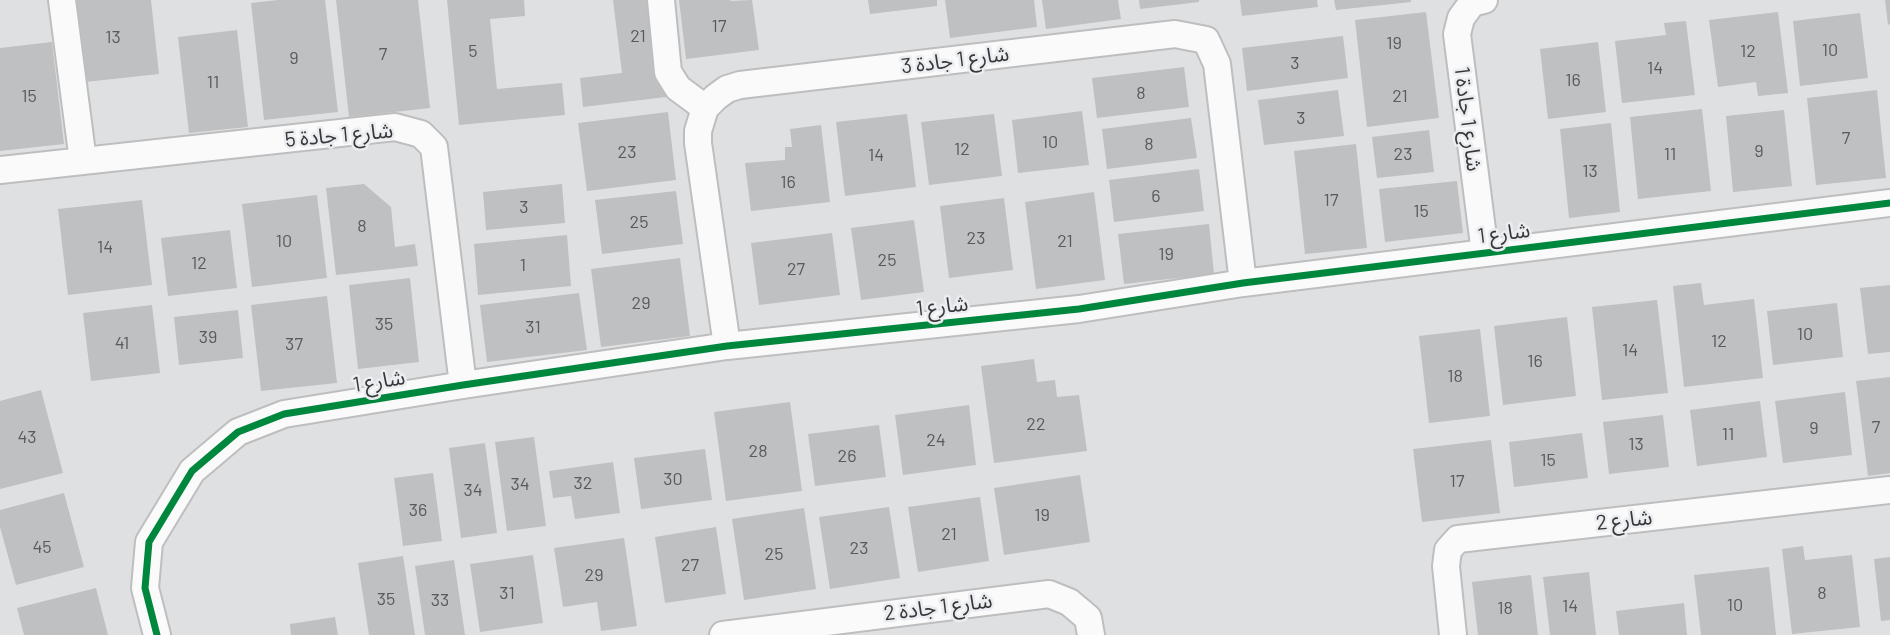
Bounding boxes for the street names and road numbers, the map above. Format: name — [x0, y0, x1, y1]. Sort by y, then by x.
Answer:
street label: شارع 1 جادة 3 — [900, 41, 1010, 79]
street label: شارع 1 جادة 1 — [1449, 65, 1487, 173]
street label: شارع 1 جادة 5 — [284, 118, 394, 152]
street label: شارع 1 — [1476, 217, 1532, 249]
street label: شارع 1 — [915, 291, 969, 321]
street label: شارع 1 — [351, 364, 407, 398]
street label: شارع 2 — [1595, 505, 1653, 535]
street label: شارع 1 جادة 2 — [882, 588, 994, 626]

